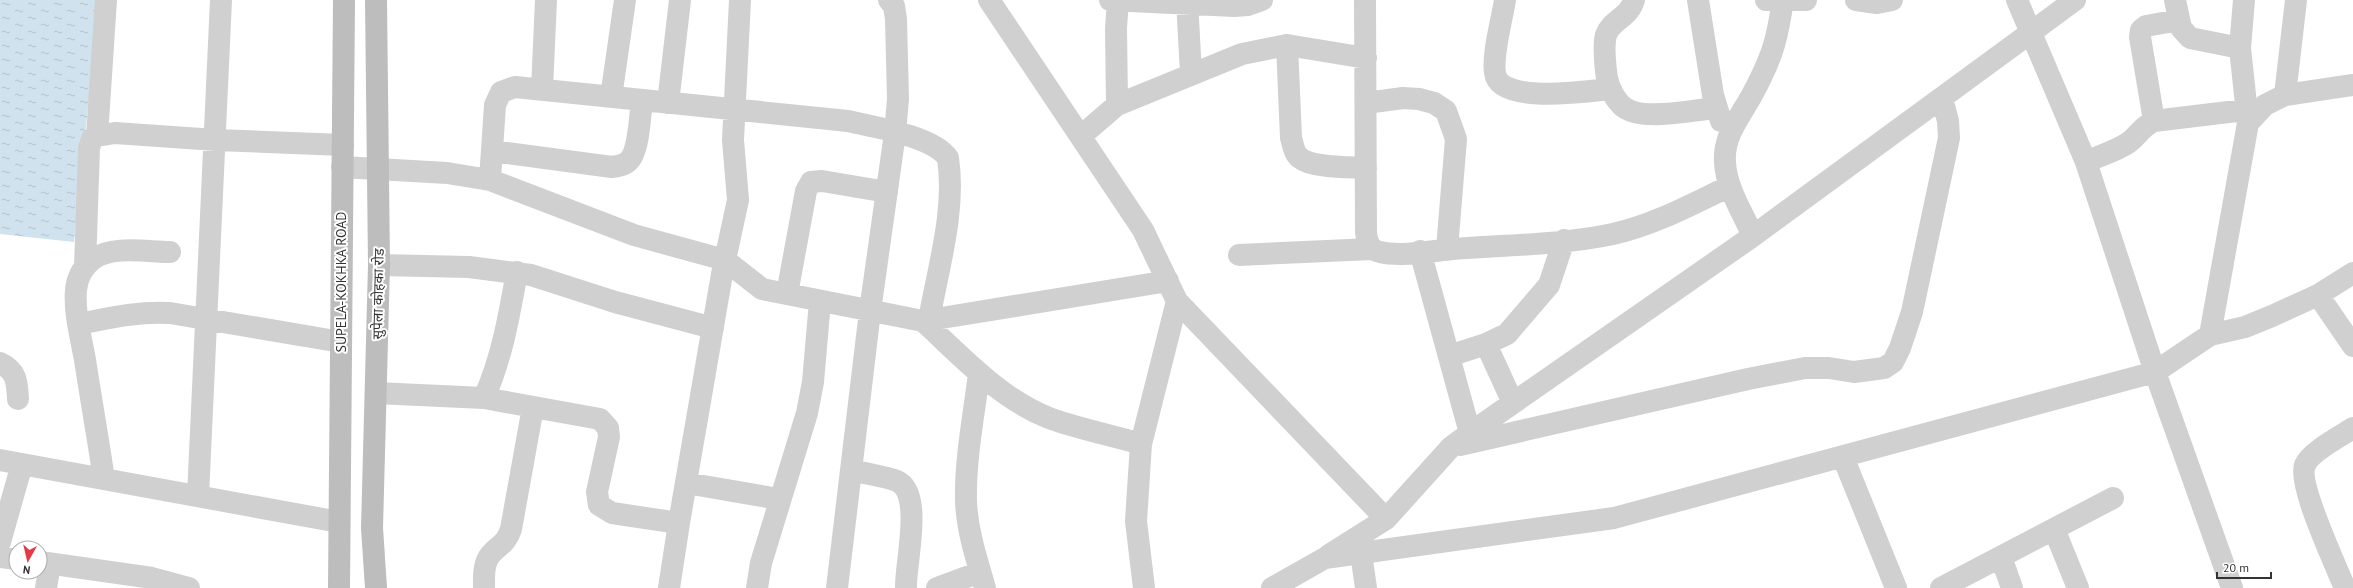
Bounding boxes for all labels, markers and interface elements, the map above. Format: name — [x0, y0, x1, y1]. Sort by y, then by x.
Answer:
street label: SUPELA-KOKHKA ROAD — [332, 211, 350, 353]
street label: सुपेला कोहका रोड — [368, 248, 389, 340]
north arrow — [8, 540, 48, 580]
scale bar — [2217, 554, 2271, 580]
text: 20 m — [2223, 560, 2249, 575]
text: N — [22, 562, 31, 577]

